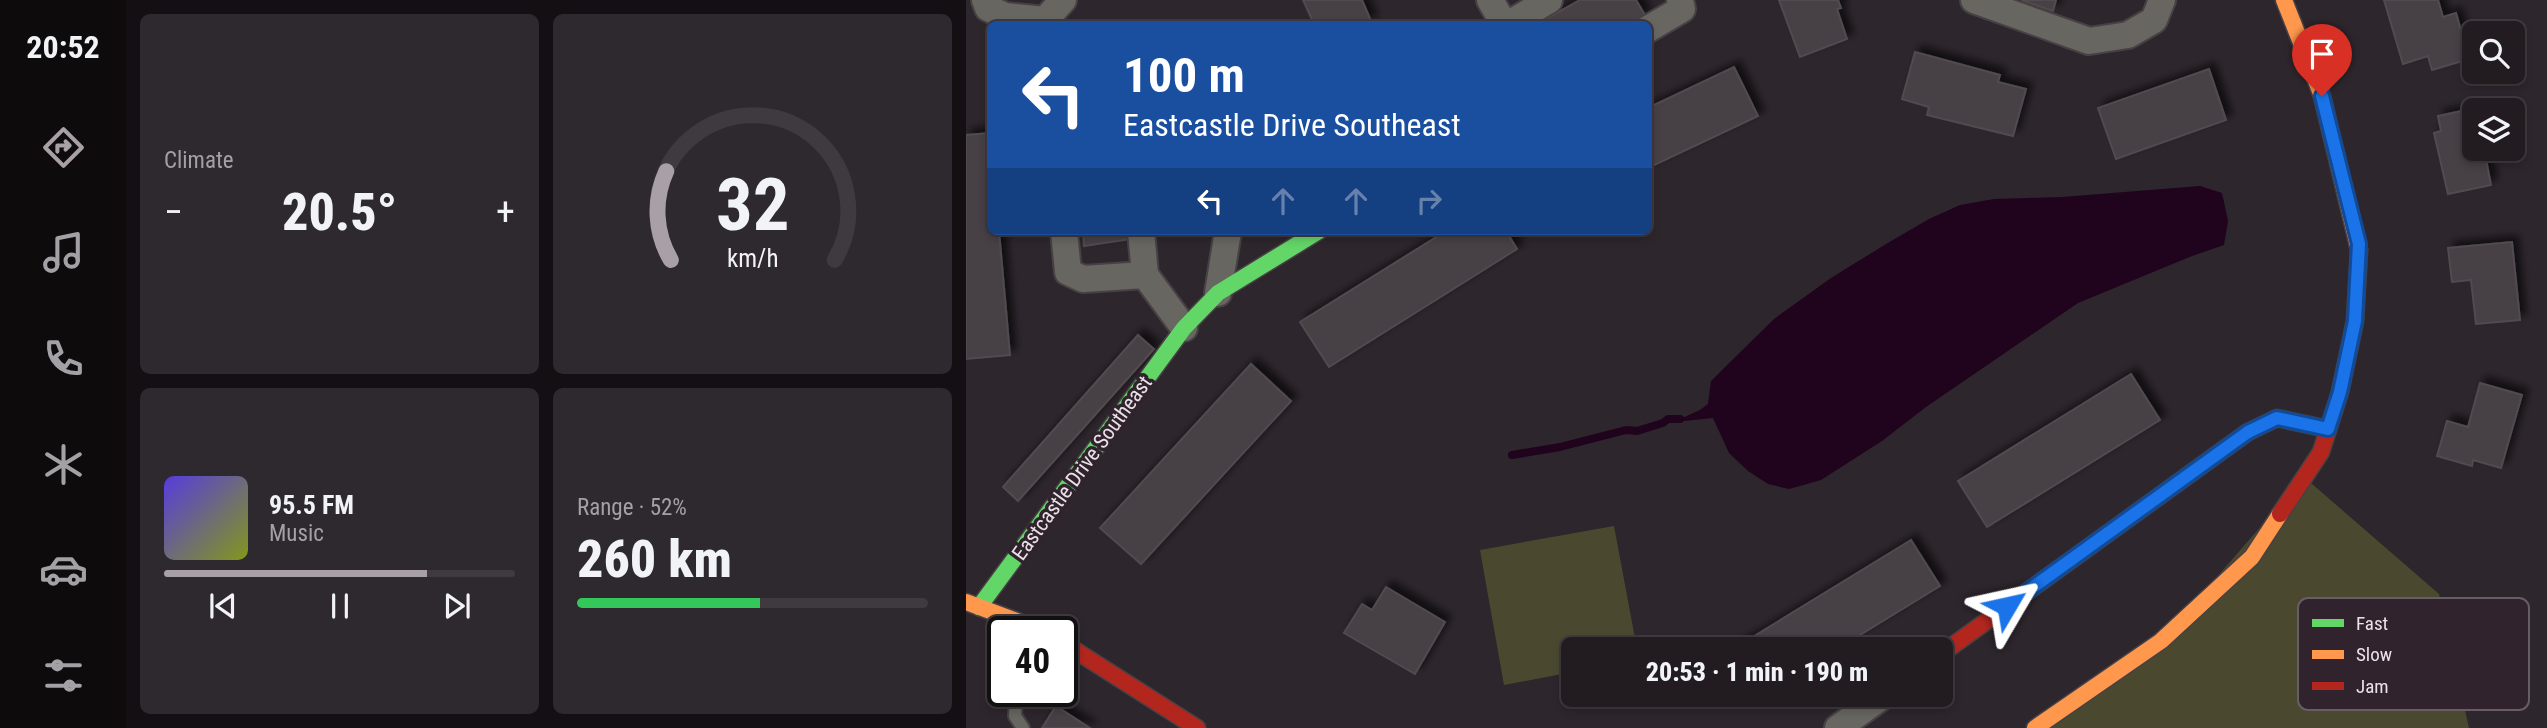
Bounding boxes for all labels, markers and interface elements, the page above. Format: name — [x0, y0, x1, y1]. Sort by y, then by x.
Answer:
map controls — [2462, 21, 2525, 161]
button: search — [2462, 21, 2525, 84]
pin — [2292, 24, 2352, 96]
text: 20:52 — [26, 28, 100, 66]
icon: arrive — [2303, 35, 2341, 73]
text: 100 m — [1123, 47, 1245, 104]
icon: left — [1008, 49, 1099, 140]
button: layers — [2462, 98, 2525, 161]
text: Eastcastle Drive Southeast — [1123, 106, 1461, 144]
icon: directions — [39, 123, 88, 172]
text: Climate — [164, 147, 234, 174]
text: 32 — [716, 162, 789, 248]
text: 20.5° — [282, 182, 397, 243]
icon: left — [1191, 182, 1229, 220]
icon: ahead — [1264, 182, 1302, 220]
icon: ahead — [1337, 182, 1375, 220]
icon: right — [1410, 182, 1448, 220]
text: − — [164, 190, 183, 234]
text: + — [496, 190, 515, 234]
icon: music — [39, 228, 88, 277]
text: km/h — [727, 244, 778, 273]
icon: phone — [39, 334, 88, 383]
street label: Eastcastle Drive Southeast — [1007, 371, 1157, 565]
icon: climate — [39, 440, 88, 489]
text: 95.5 FM — [269, 490, 354, 520]
text: Range · 52% — [577, 494, 687, 521]
text: Music — [269, 520, 324, 547]
text: 260 km — [577, 529, 732, 590]
icon: car — [39, 545, 88, 594]
position arrow — [1970, 569, 2044, 643]
icon: previous — [204, 587, 242, 625]
icon: pause — [321, 587, 359, 625]
icon: next — [438, 587, 476, 625]
legend — [2298, 598, 2529, 710]
text: Fast — [2356, 612, 2388, 635]
speed limit sign: 40 — [987, 616, 1078, 707]
text: Slow — [2356, 643, 2392, 666]
icon: filters — [39, 651, 88, 700]
text: 20:53 · 1 min · 190 m — [1646, 657, 1868, 687]
text: Jam — [2356, 675, 2389, 698]

